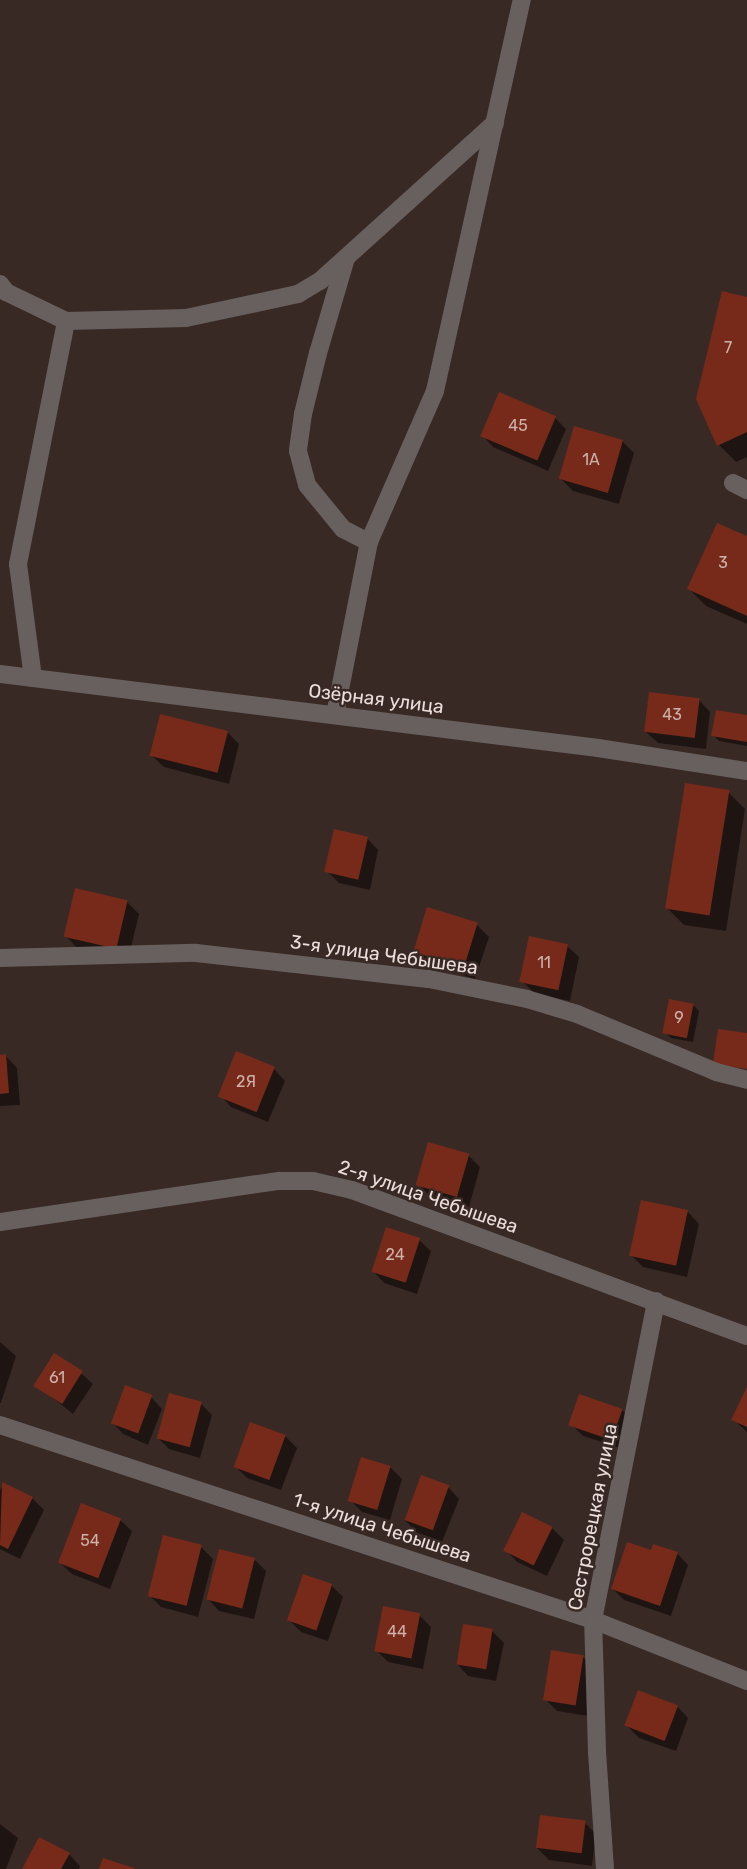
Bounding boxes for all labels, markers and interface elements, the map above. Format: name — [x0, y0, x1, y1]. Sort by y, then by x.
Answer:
house number: 7 — [724, 338, 732, 358]
house number: 45 — [508, 416, 528, 436]
house number: 1А — [582, 450, 600, 470]
house number: 3 — [718, 553, 728, 573]
street label: Озёрная улица — [307, 679, 445, 719]
house number: 43 — [662, 705, 682, 725]
street label: 3-я улица Чебышева — [289, 931, 479, 979]
house number: 11 — [537, 953, 551, 973]
house number: 9 — [674, 1008, 684, 1028]
house number: 2Я — [236, 1072, 256, 1092]
street label: 2-я улица Чебышева — [335, 1156, 521, 1238]
house number: 24 — [385, 1245, 405, 1265]
house number: 61 — [49, 1368, 65, 1388]
street label: Сестрорецкая улица — [564, 1422, 622, 1612]
street label: 1-я улица Чебышева — [290, 1488, 474, 1568]
house number: 54 — [80, 1531, 100, 1551]
house number: 44 — [387, 1622, 407, 1642]

